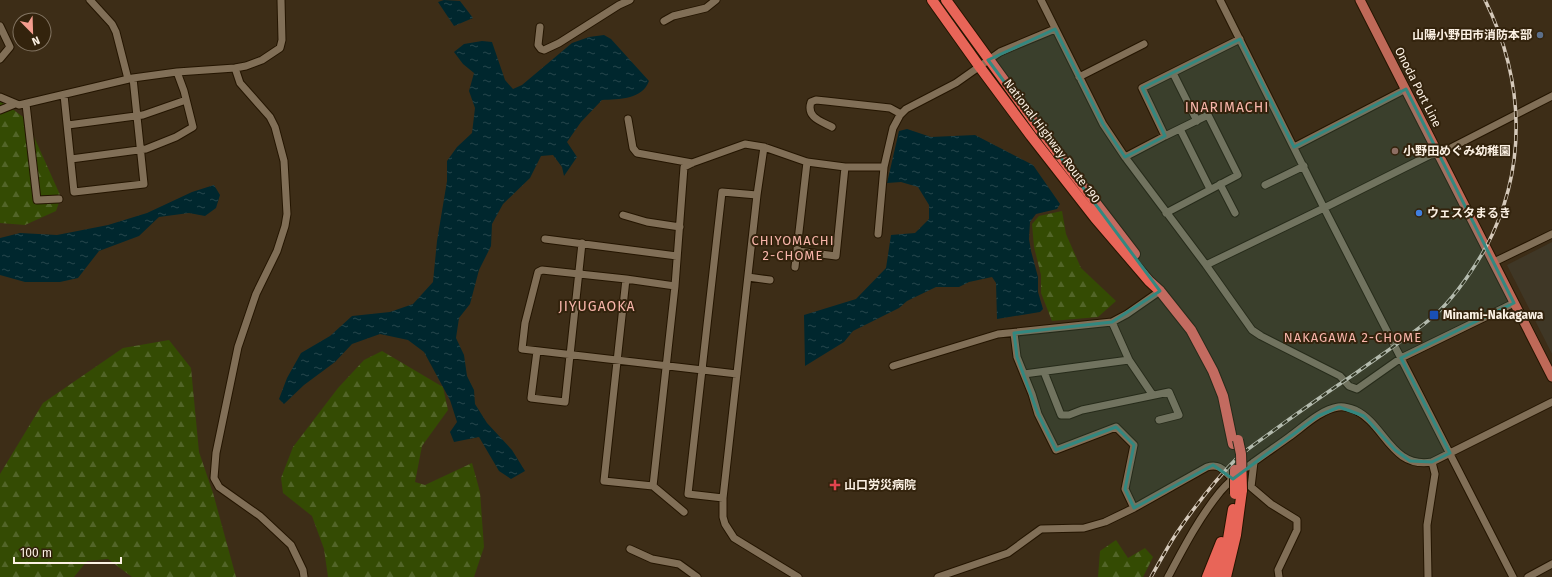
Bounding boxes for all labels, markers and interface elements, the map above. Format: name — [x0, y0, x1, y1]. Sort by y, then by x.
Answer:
north arrow — [12, 12, 52, 52]
place label: 山陽小野田市消防本部 — [1412, 28, 1532, 42]
marker: 山陽小野田市消防本部 — [1535, 30, 1545, 40]
text: N — [30, 33, 42, 48]
street label: Onoda Port Line — [1392, 45, 1444, 129]
street label: National Highway Route 190 — [1001, 76, 1103, 206]
district label: INARIMACHI — [1185, 99, 1269, 116]
place label: 小野田めぐみ幼稚園 — [1403, 144, 1511, 158]
marker: 小野田めぐみ幼稚園 — [1390, 146, 1400, 156]
place label: ウェスタまるき — [1427, 206, 1511, 220]
marker: ウェスタまるき — [1414, 208, 1424, 218]
district label: CHIYOMACHI 2-CHOME — [752, 233, 835, 263]
district label: JIYUGAOKA — [558, 298, 636, 315]
place label: Minami-Nakagawa — [1443, 308, 1544, 322]
marker: Minami-Nakagawa — [1428, 309, 1440, 321]
district label: NAKAGAWA 2-CHOME — [1284, 330, 1422, 345]
place label: 山口労災病院 — [844, 478, 916, 492]
marker: 山口労災病院 — [829, 479, 841, 491]
scale bar — [14, 539, 121, 565]
text: 100 m — [20, 546, 52, 560]

